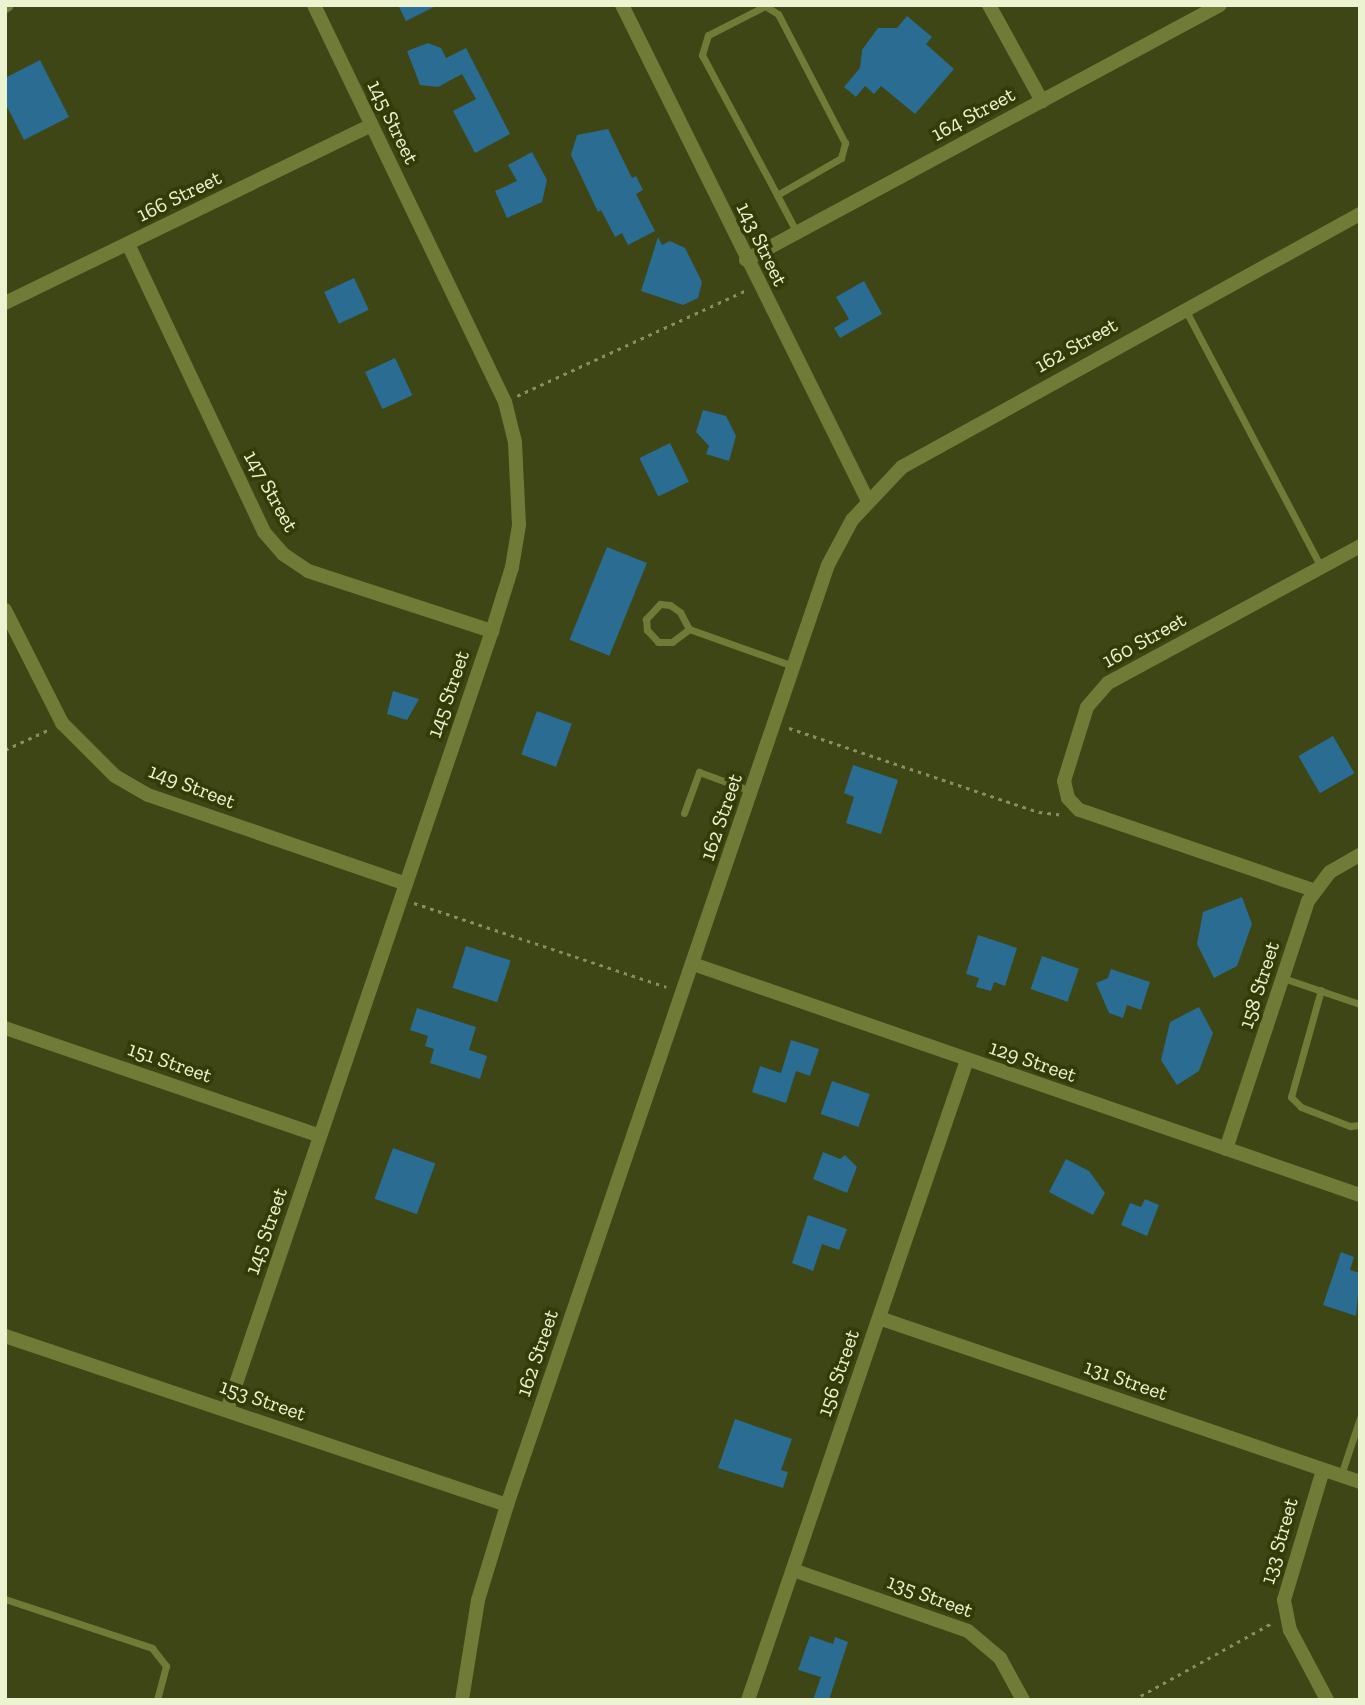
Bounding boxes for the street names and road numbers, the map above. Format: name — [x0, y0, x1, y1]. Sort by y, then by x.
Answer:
street label: 145 Street — [362, 76, 424, 168]
street label: 164 Street — [927, 82, 1019, 146]
street label: 166 Street — [133, 165, 225, 227]
street label: 143 Street — [731, 198, 793, 290]
street label: 162 Street — [1030, 312, 1122, 378]
street label: 147 Street — [238, 446, 304, 536]
street label: 160 Street — [1098, 607, 1190, 673]
street label: 145 Street — [421, 647, 475, 741]
street label: 149 Street — [145, 758, 239, 814]
street label: 162 Street — [694, 770, 748, 864]
street label: 158 Street — [1233, 938, 1285, 1032]
street label: 129 Street — [986, 1034, 1080, 1088]
street label: 151 Street — [125, 1036, 215, 1088]
street label: 145 Street — [239, 1184, 293, 1278]
street label: 162 Street — [510, 1306, 564, 1400]
street label: 156 Street — [811, 1326, 865, 1420]
street label: 131 Street — [1081, 1354, 1171, 1406]
street label: 153 Street — [217, 1374, 309, 1426]
street label: 133 Street — [1255, 1495, 1303, 1587]
street label: 135 Street — [884, 1569, 976, 1623]

